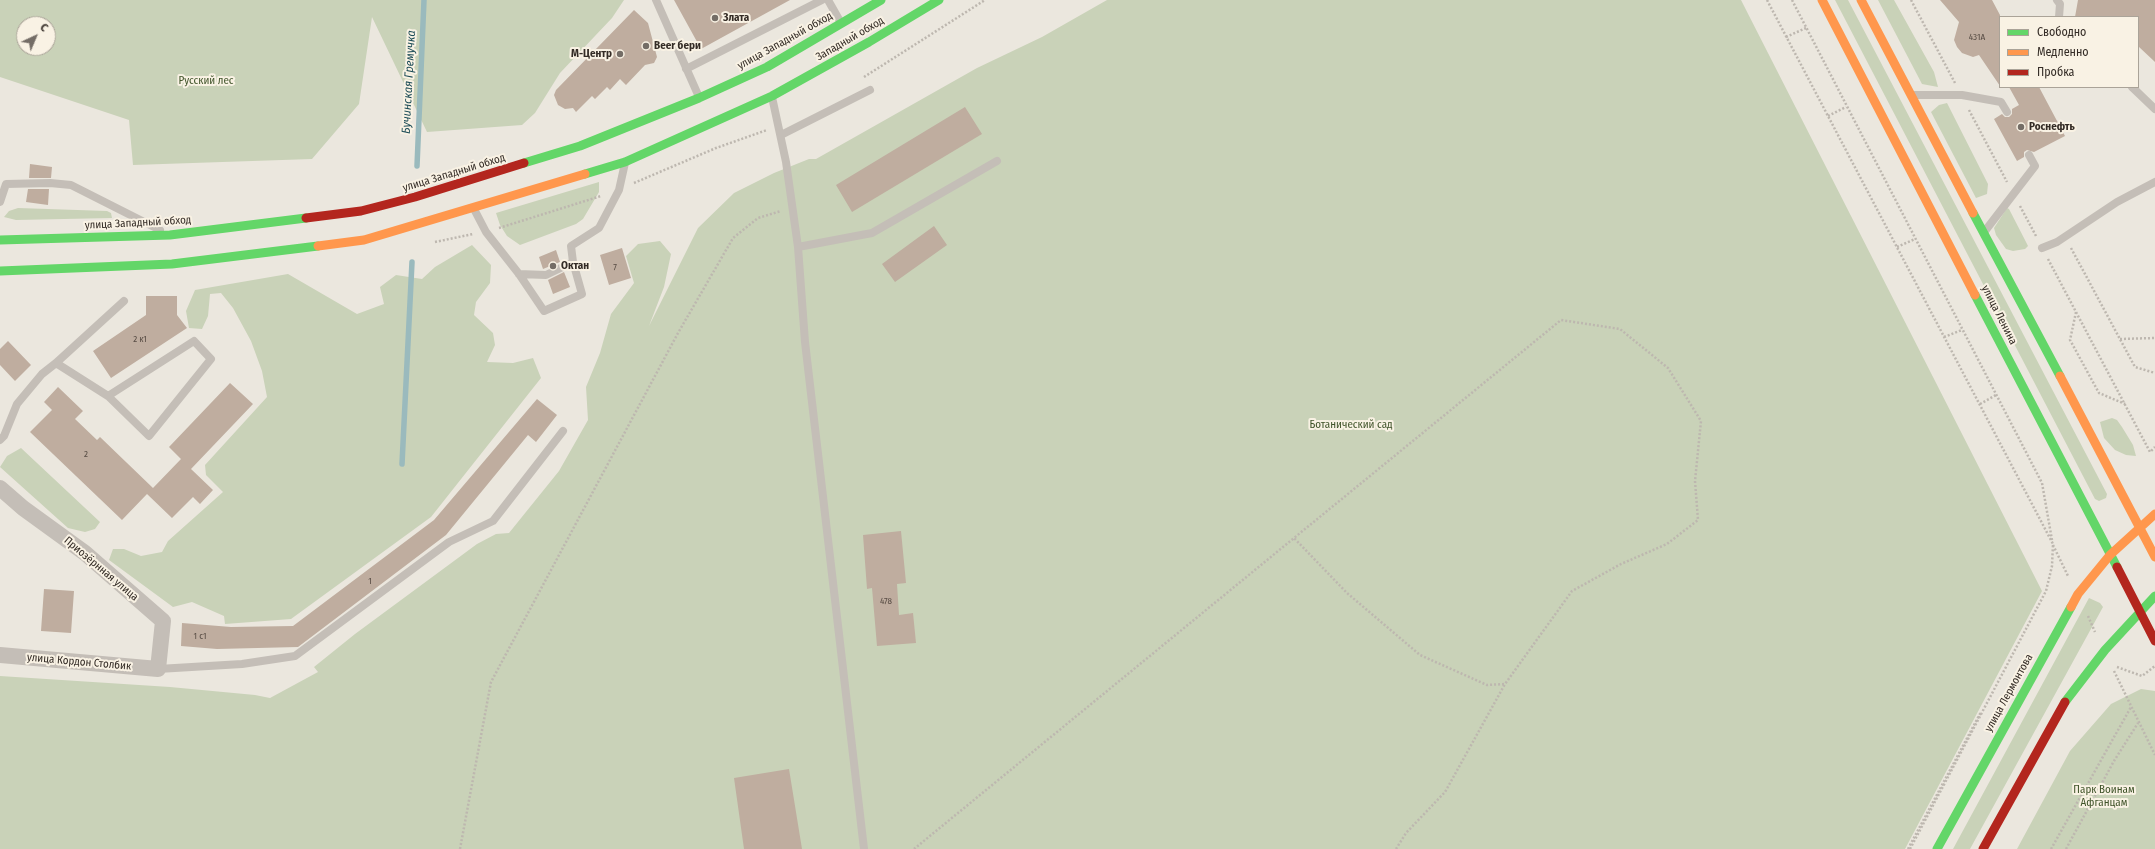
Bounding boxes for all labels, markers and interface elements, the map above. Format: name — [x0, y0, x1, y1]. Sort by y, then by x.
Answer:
street label: улица Западный обход — [735, 9, 835, 73]
place label: Злата — [723, 11, 749, 25]
marker: Злата — [710, 13, 720, 23]
street label: Западный обход — [814, 14, 886, 64]
north arrow — [16, 16, 56, 56]
legend — [1999, 16, 2139, 88]
text: С — [37, 21, 51, 34]
text: Свободно — [2037, 25, 2086, 39]
water label: Бучинская Гремучка — [399, 30, 419, 134]
house number: 431А — [1969, 32, 1985, 42]
place label: Beer бери — [654, 39, 701, 53]
marker: Beer бери — [641, 41, 651, 51]
text: Медленно — [2037, 45, 2089, 59]
place label: М-Центр — [571, 47, 612, 61]
marker: М-Центр — [615, 49, 625, 59]
text: Пробка — [2037, 65, 2075, 79]
park label: Русский лес — [178, 74, 234, 88]
place label: Роснефть — [2029, 120, 2075, 134]
marker: Роснефть — [2016, 122, 2026, 132]
street label: улица Западный обход — [401, 151, 507, 195]
street label: улица Западный обход — [84, 214, 192, 232]
place label: Октан — [561, 259, 589, 273]
marker: Октан — [548, 261, 558, 271]
house number: 7 — [613, 262, 617, 272]
street label: улица Ленина — [1978, 283, 2020, 347]
house number: 2 к1 — [133, 334, 147, 344]
park label: Ботанический сад — [1309, 418, 1393, 432]
house number: 2 — [84, 449, 88, 459]
street label: Приозёрнная улица — [61, 534, 141, 604]
house number: 1 — [368, 576, 372, 586]
house number: 478 — [880, 596, 892, 606]
house number: 1 с1 — [194, 631, 206, 641]
street label: улица Кордон Столбик — [26, 651, 132, 673]
street label: улица Лермонтова — [1982, 652, 2036, 734]
park label: Парк Воинам Афганцам — [2073, 783, 2135, 809]

